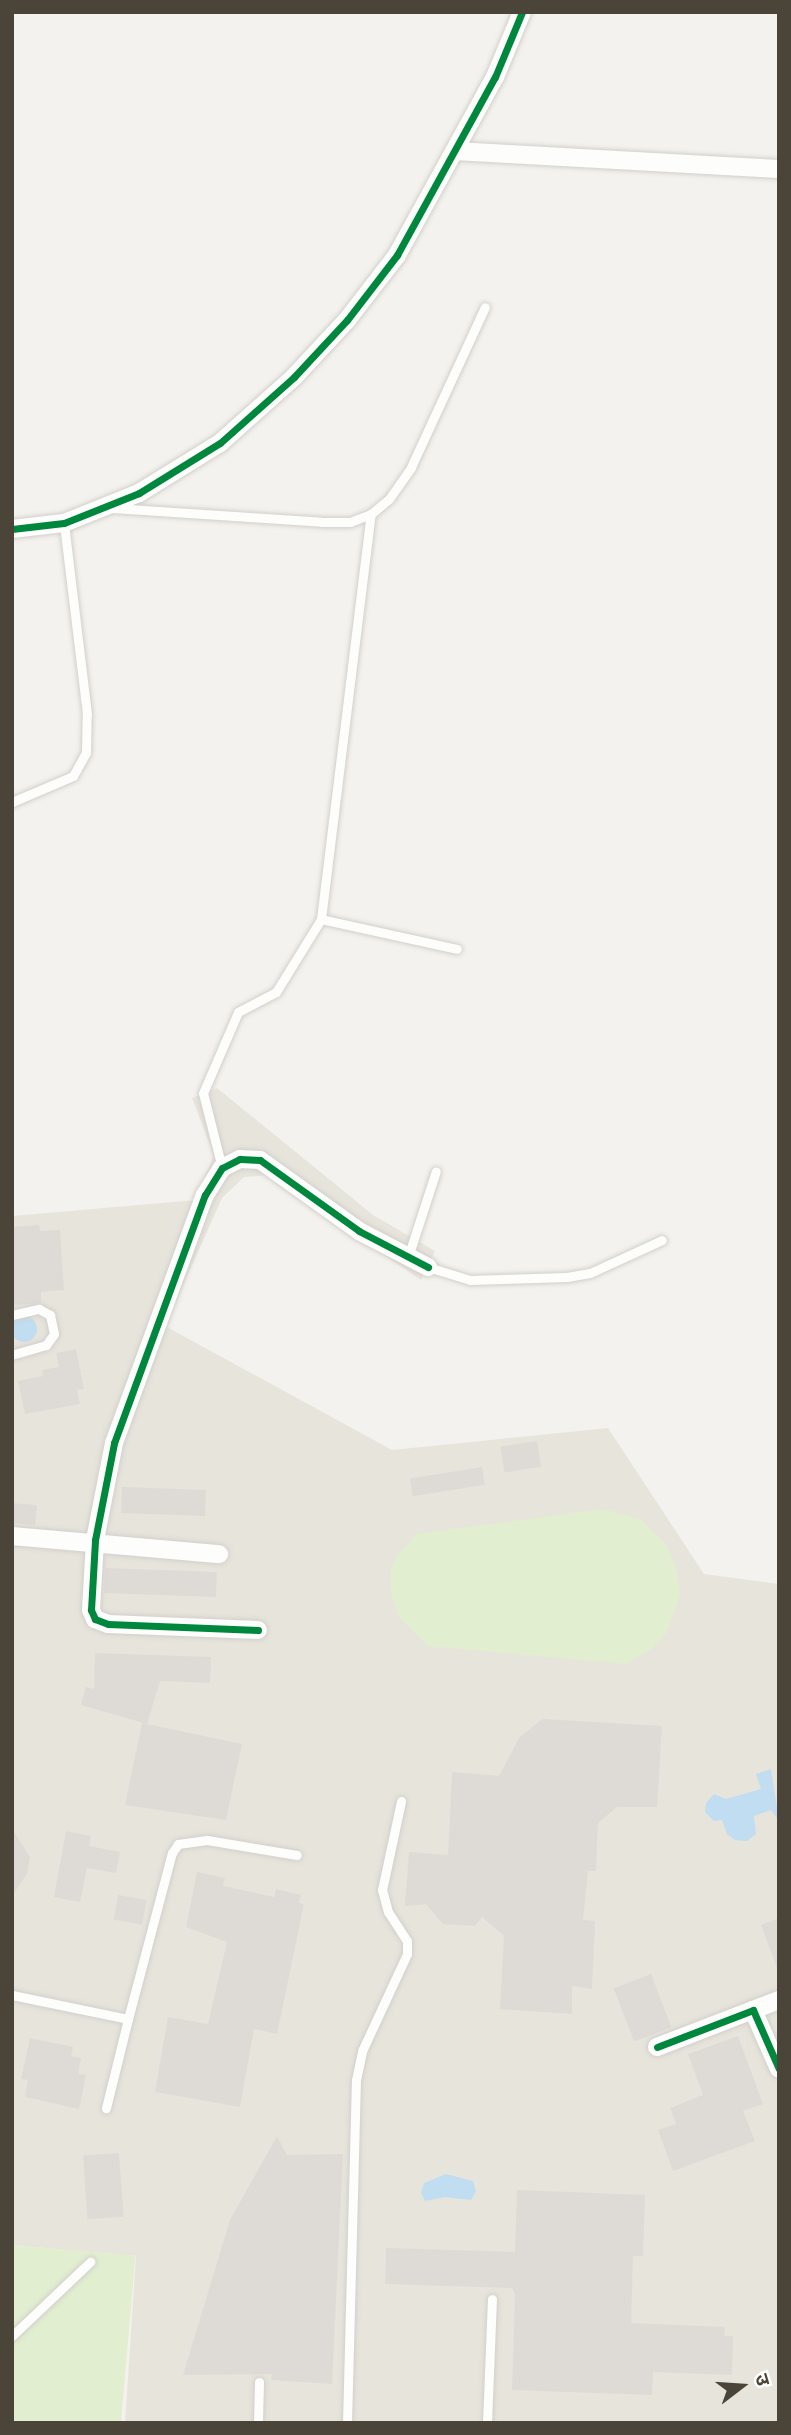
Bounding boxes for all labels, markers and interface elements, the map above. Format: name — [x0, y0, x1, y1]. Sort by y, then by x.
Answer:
north arrow — [707, 2351, 777, 2421]
text: उ — [750, 2371, 775, 2388]

